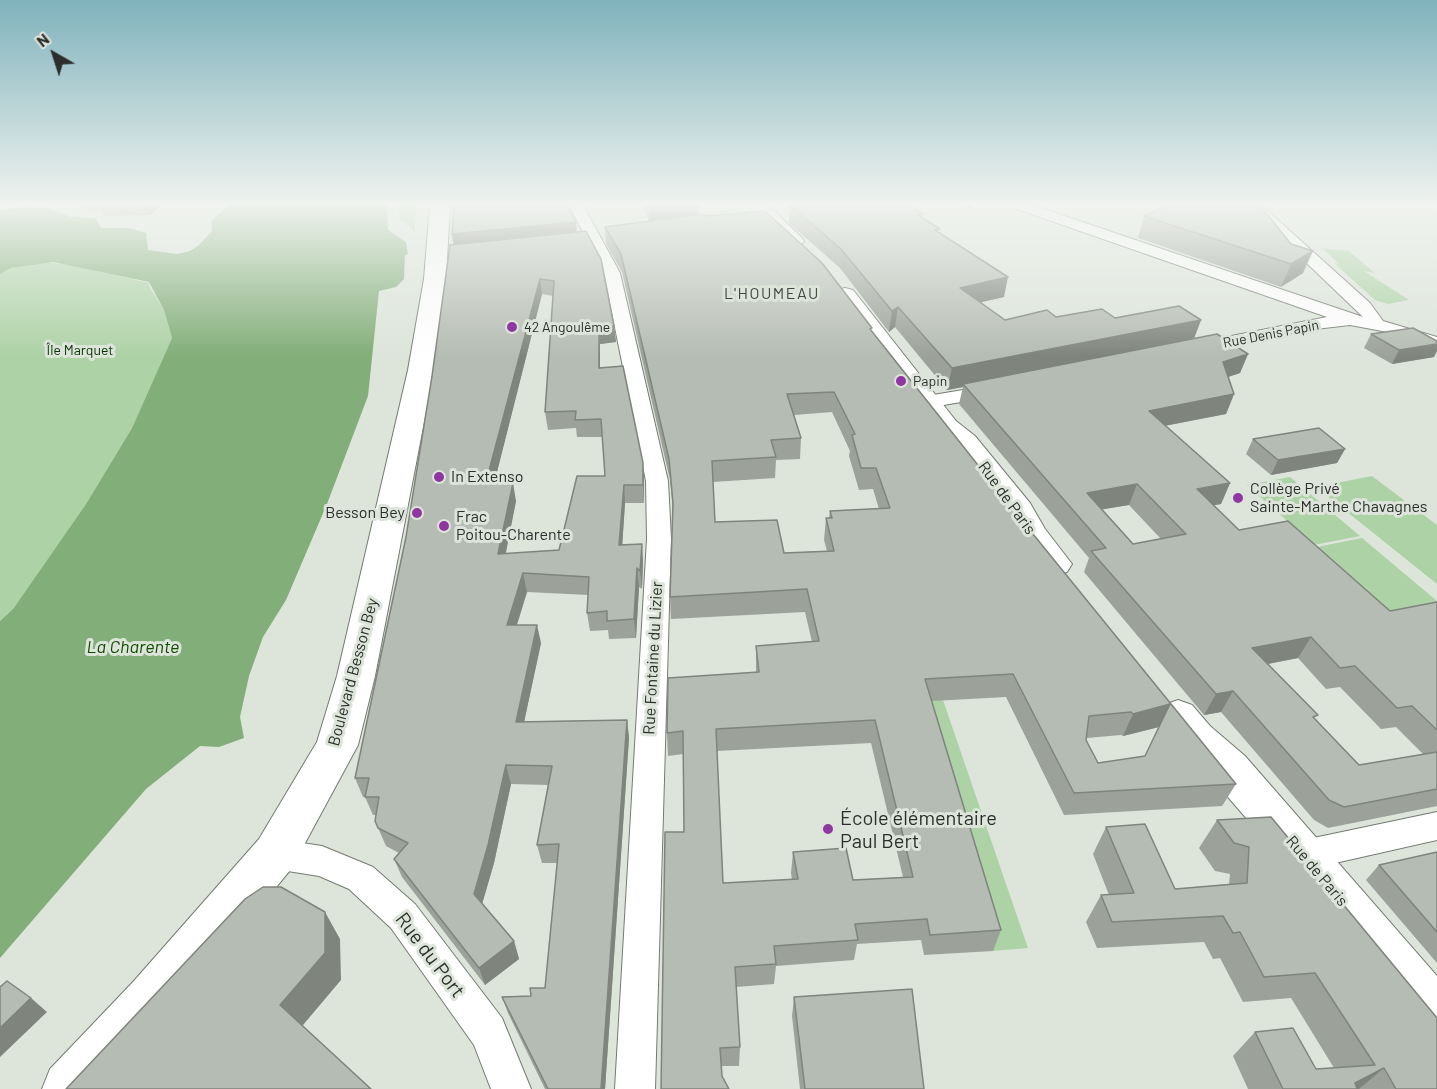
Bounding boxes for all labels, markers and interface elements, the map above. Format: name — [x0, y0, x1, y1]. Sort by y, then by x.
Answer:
north arrow — [24, 24, 84, 84]
text: N — [32, 29, 52, 50]
district label: L'HOUMEAU — [724, 284, 820, 304]
street label: Rue Denis Papin — [1222, 316, 1320, 352]
place label: 42 Angoulême — [524, 319, 610, 335]
marker: 42 Angoulême — [505, 320, 519, 334]
park label: Île Marquet — [47, 342, 113, 358]
place label: Papin — [913, 373, 947, 389]
marker: Papin — [894, 374, 908, 388]
street label: Rue de Paris — [974, 458, 1040, 538]
place label: In Extenso — [451, 467, 523, 487]
marker: In Extenso — [432, 470, 446, 484]
place label: Collège Privé Sainte-Marthe Chavagnes — [1250, 479, 1428, 517]
marker: Collège Privé Sainte-Marthe Chavagnes — [1231, 491, 1245, 505]
place label: Besson Bey — [325, 503, 405, 523]
marker: Besson Bey — [410, 506, 424, 520]
place label: Frac Poitou-Charente — [456, 507, 571, 545]
marker: Frac Poitou-Charente — [437, 519, 451, 533]
street label: Rue Fontaine du Lizier — [639, 581, 667, 735]
street label: Boulevard Besson Bey — [324, 596, 382, 748]
water label: La Charente — [87, 636, 179, 658]
place label: École élémentaire Paul Bert — [840, 806, 997, 853]
marker: École élémentaire Paul Bert — [821, 822, 835, 836]
street label: Rue de Paris — [1282, 832, 1352, 910]
street label: Rue du Port — [390, 908, 470, 1002]

